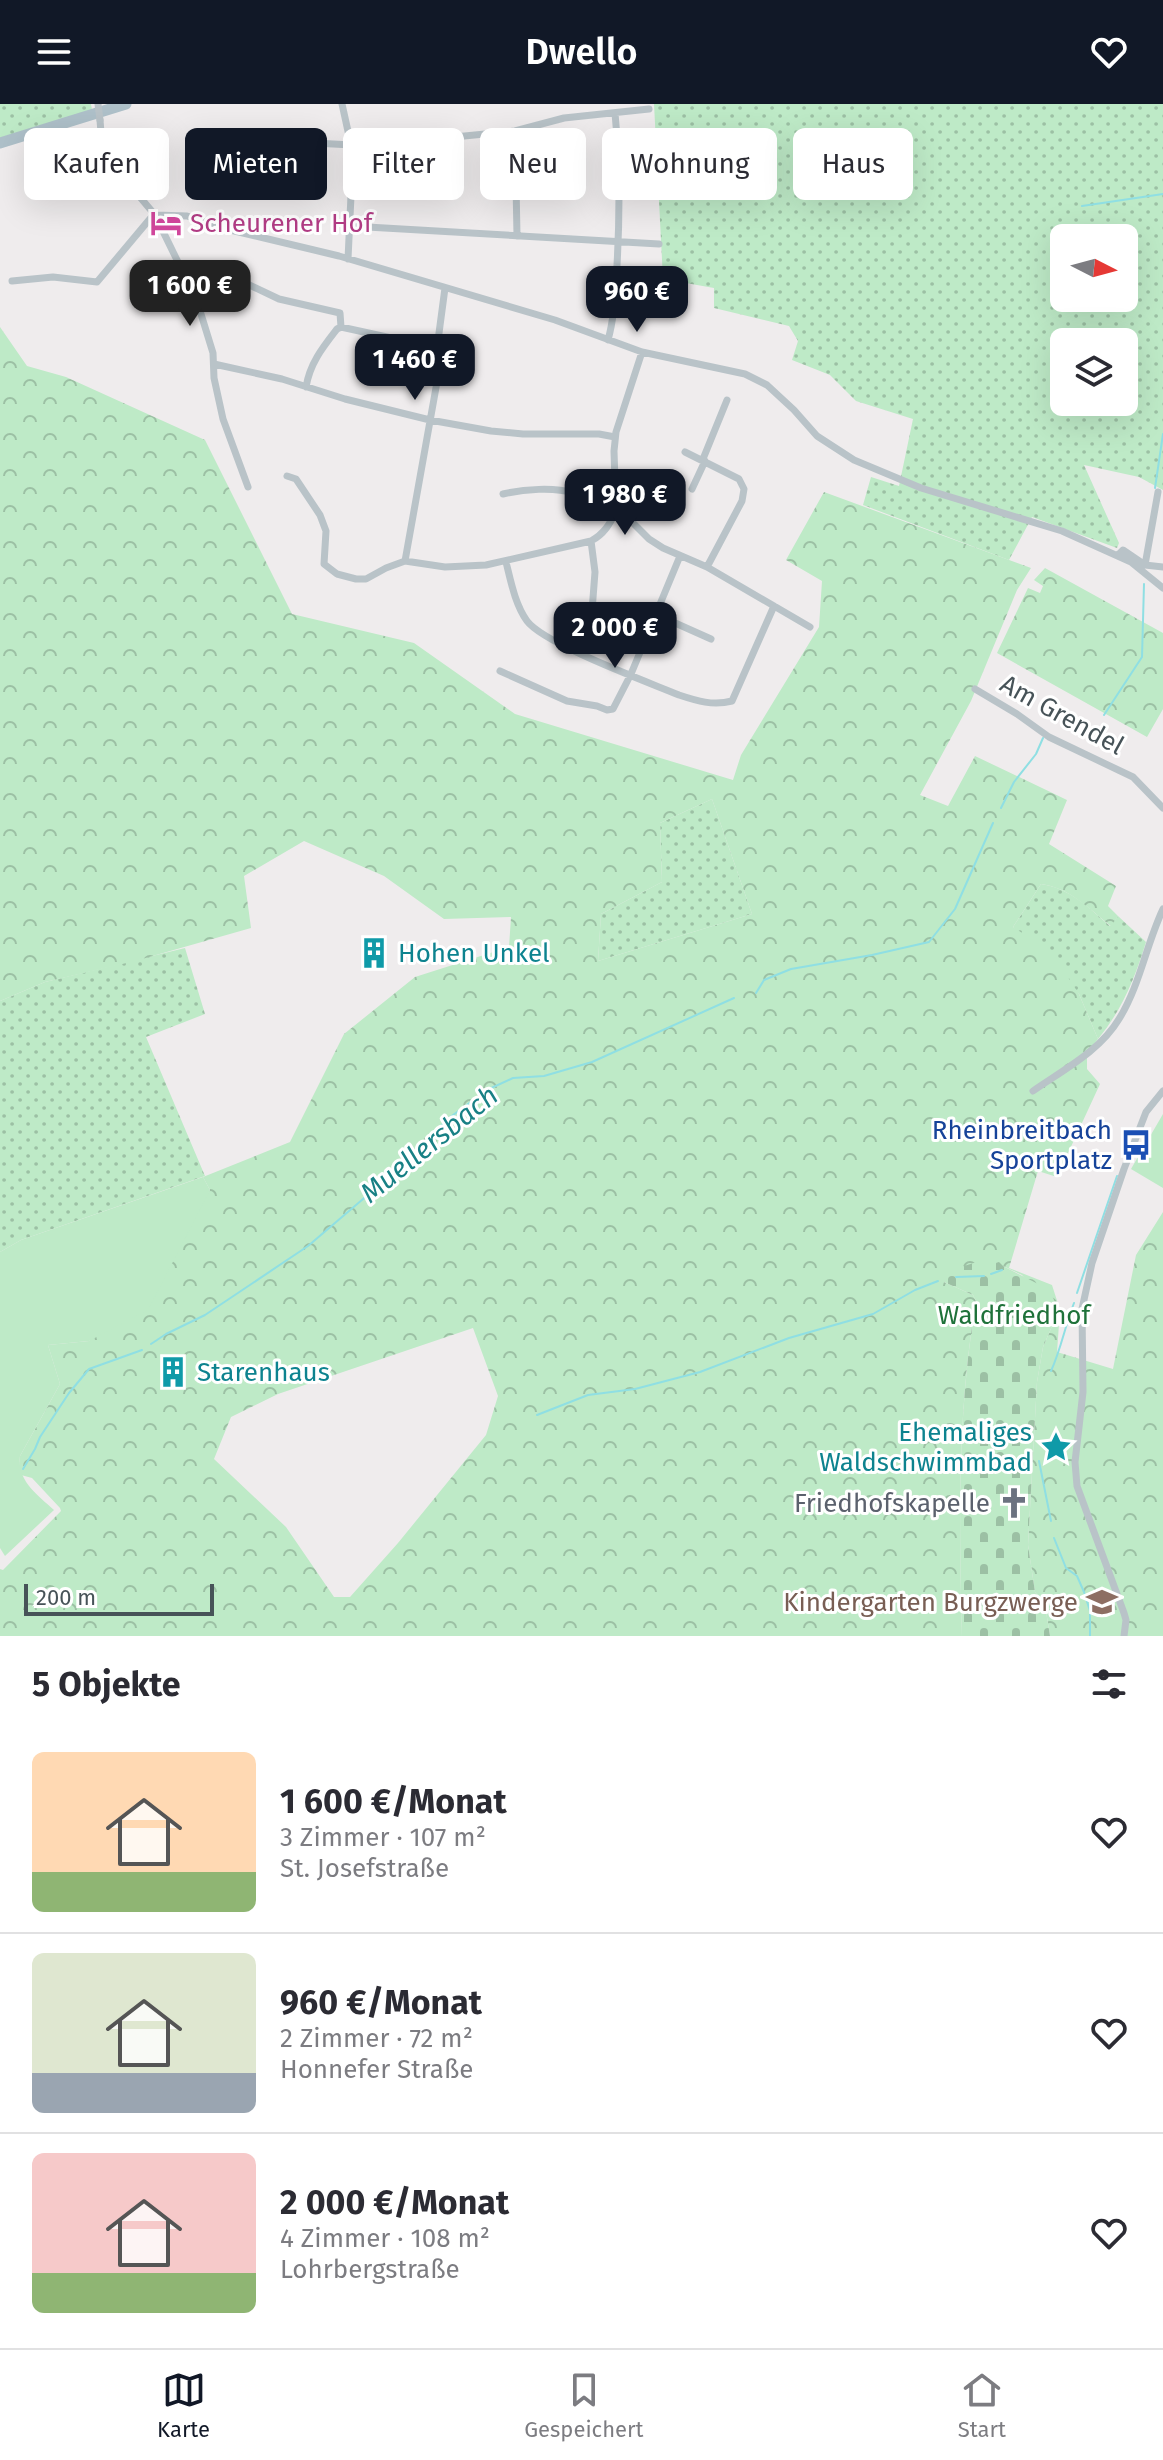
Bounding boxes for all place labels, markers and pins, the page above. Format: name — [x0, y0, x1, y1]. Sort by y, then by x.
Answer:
hotel icon: Scheurener Hof — [149, 206, 183, 240]
place label: Scheurener Hof — [190, 208, 375, 239]
pin: 1 600 € — [116, 260, 264, 328]
pin: 960 € — [581, 266, 693, 334]
pin: 1 460 € — [341, 334, 489, 402]
pin: 1 980 € — [551, 469, 699, 537]
pin: 2 000 € — [541, 602, 689, 670]
building icon: Hohen Unkel — [357, 936, 391, 970]
place label: Hohen Unkel — [398, 938, 550, 969]
place label: Rheinbreitbach Sportplatz — [932, 1115, 1112, 1176]
bus stop icon: Rheinbreitbach Sportplatz — [1119, 1128, 1153, 1162]
building icon: Starenhaus — [156, 1355, 190, 1389]
place label: Starenhaus — [197, 1357, 330, 1388]
place label: Ehemaliges Waldschwimmbad — [819, 1417, 1032, 1478]
place icon: Ehemaliges Waldschwimmbad — [1039, 1430, 1073, 1464]
church icon: Friedhofskapelle — [997, 1486, 1031, 1520]
place label: Friedhofskapelle — [794, 1488, 990, 1519]
school or university icon: Kindergarten Burgzwerge — [1085, 1585, 1119, 1619]
place label: Kindergarten Burgzwerge — [783, 1587, 1078, 1618]

